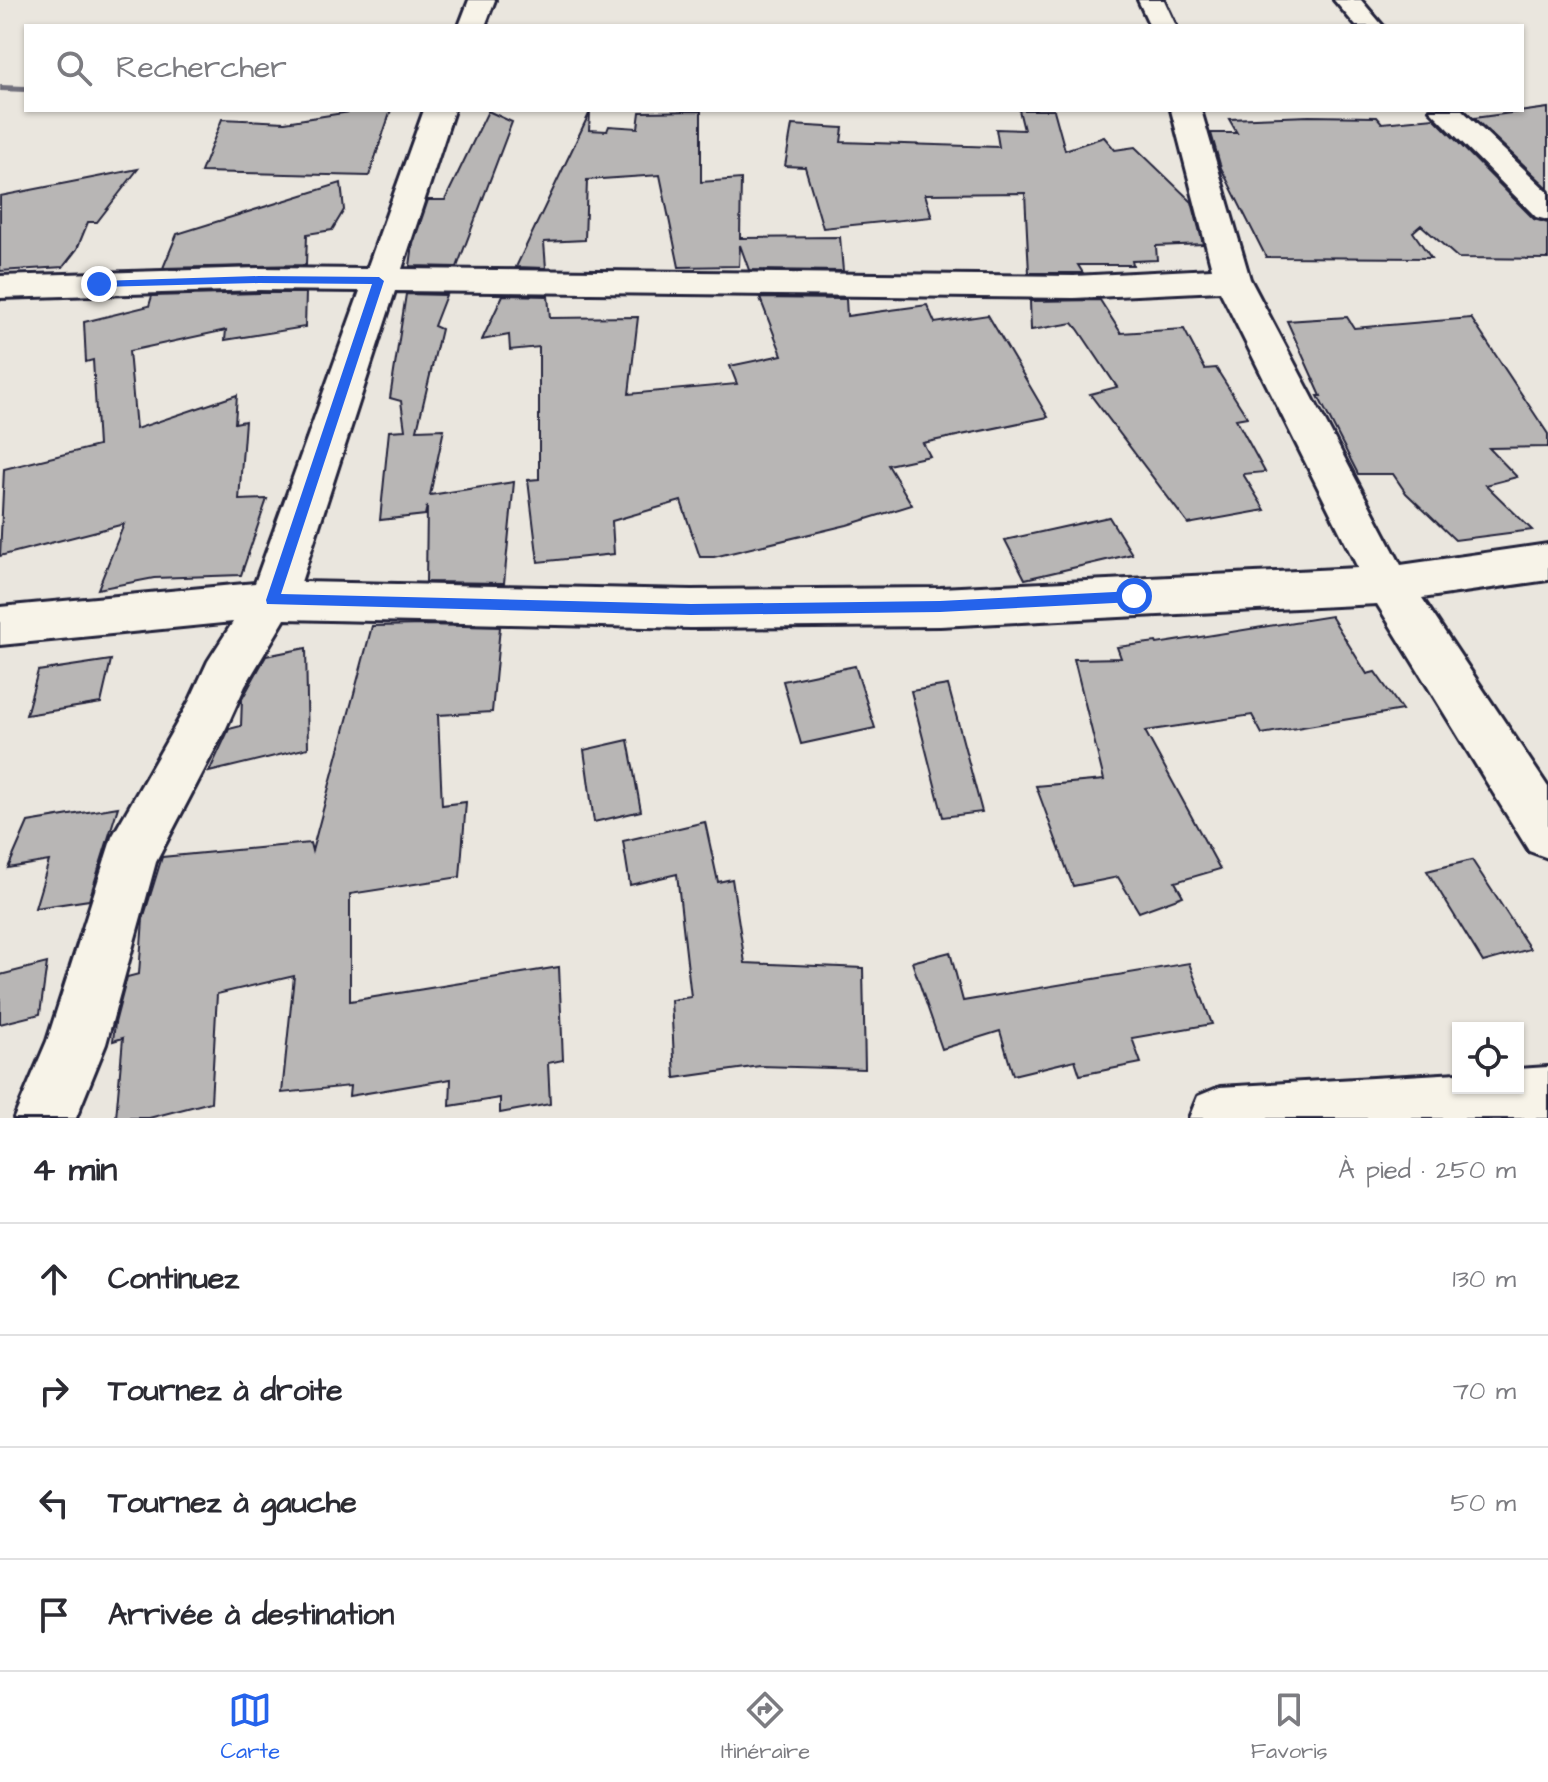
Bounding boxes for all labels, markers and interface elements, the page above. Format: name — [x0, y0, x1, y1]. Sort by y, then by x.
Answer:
search box — [24, 24, 1524, 112]
icon: search — [52, 46, 96, 90]
text: Rechercher — [116, 47, 287, 89]
route end — [81, 266, 117, 302]
route start — [1116, 578, 1152, 614]
map controls — [1452, 1022, 1524, 1094]
button: locate — [1452, 1022, 1524, 1094]
text: 4 min — [32, 1146, 117, 1194]
text: À pied · 250 m — [1338, 1152, 1516, 1188]
icon: ahead — [32, 1257, 76, 1301]
text: Continuez — [108, 1258, 239, 1300]
text: 130 m — [1452, 1261, 1516, 1297]
icon: right — [32, 1369, 76, 1413]
text: Tournez à droite — [108, 1370, 342, 1412]
text: 70 m — [1453, 1373, 1516, 1409]
icon: left — [32, 1481, 76, 1525]
text: Tournez à gauche — [108, 1482, 357, 1524]
text: 50 m — [1451, 1485, 1516, 1521]
icon: arrive — [32, 1593, 76, 1637]
text: Arrivée à destination — [108, 1594, 394, 1636]
tab: Carte — [220, 1688, 280, 1767]
tab: Itinéraire — [721, 1688, 810, 1767]
tab: Favoris — [1251, 1688, 1328, 1767]

